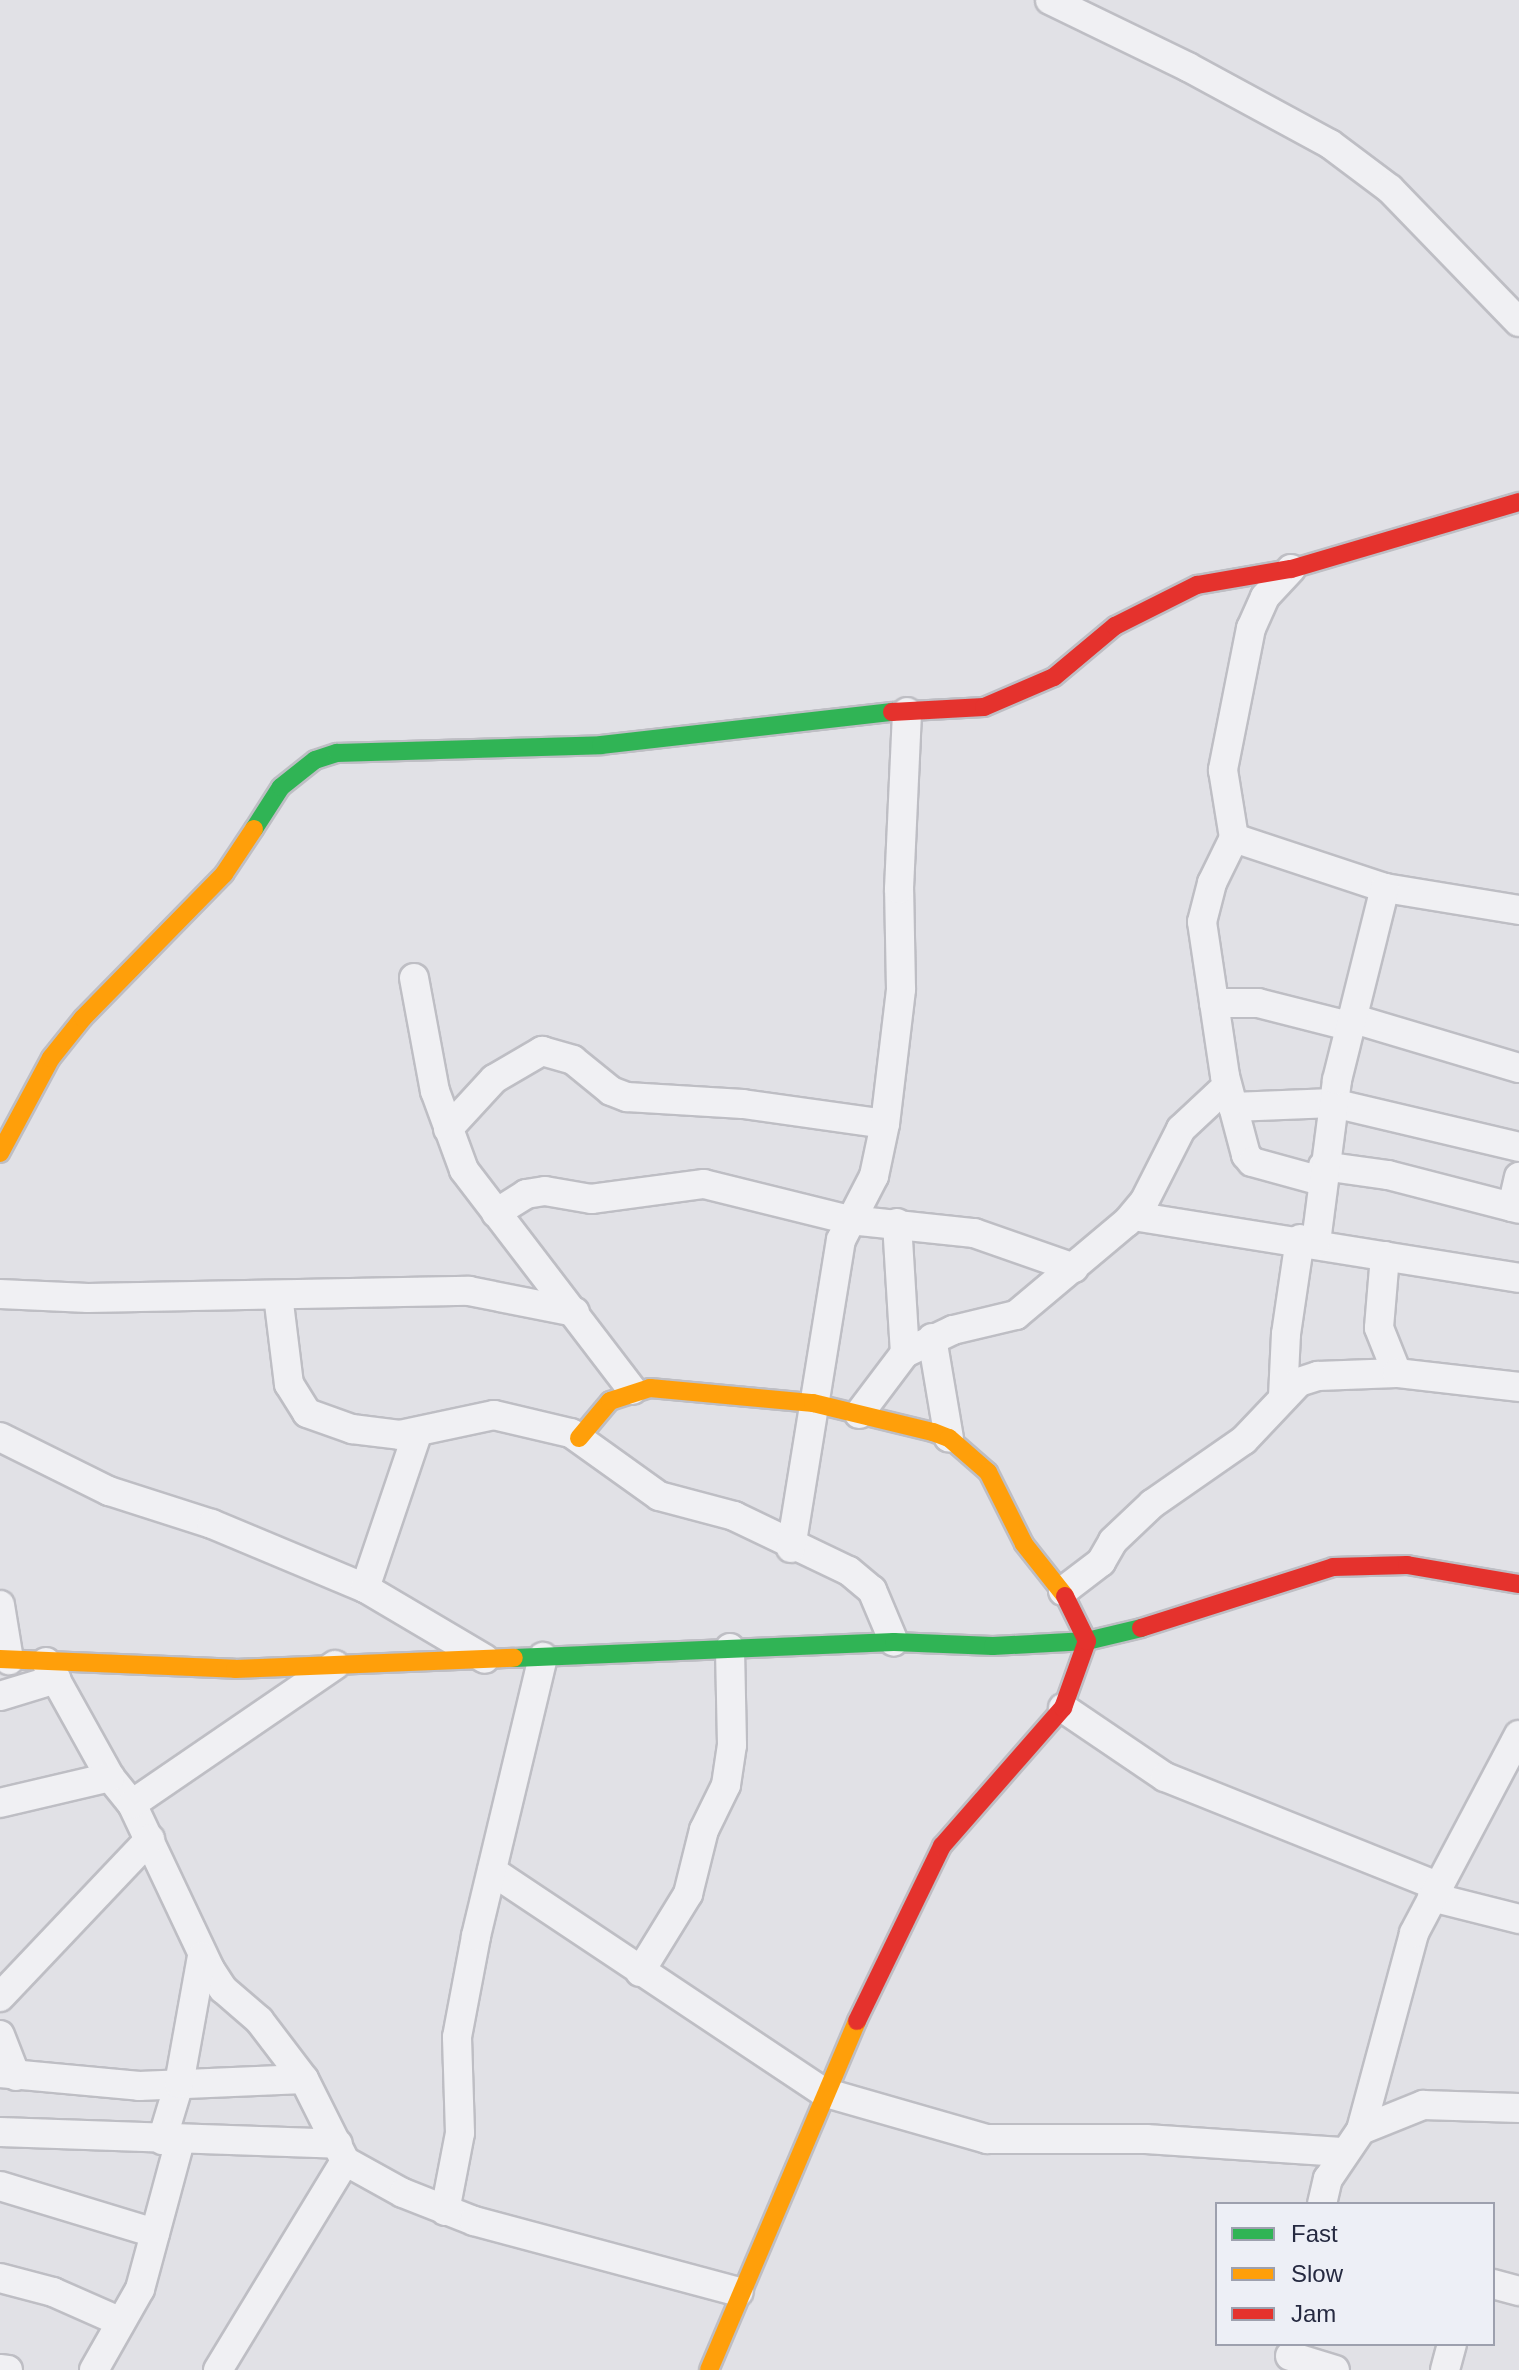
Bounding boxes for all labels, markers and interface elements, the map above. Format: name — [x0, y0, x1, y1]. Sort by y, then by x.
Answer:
legend — [1215, 2202, 1495, 2346]
text: Fast — [1291, 2220, 1338, 2247]
text: Slow — [1291, 2260, 1343, 2287]
text: Jam — [1291, 2300, 1336, 2327]

